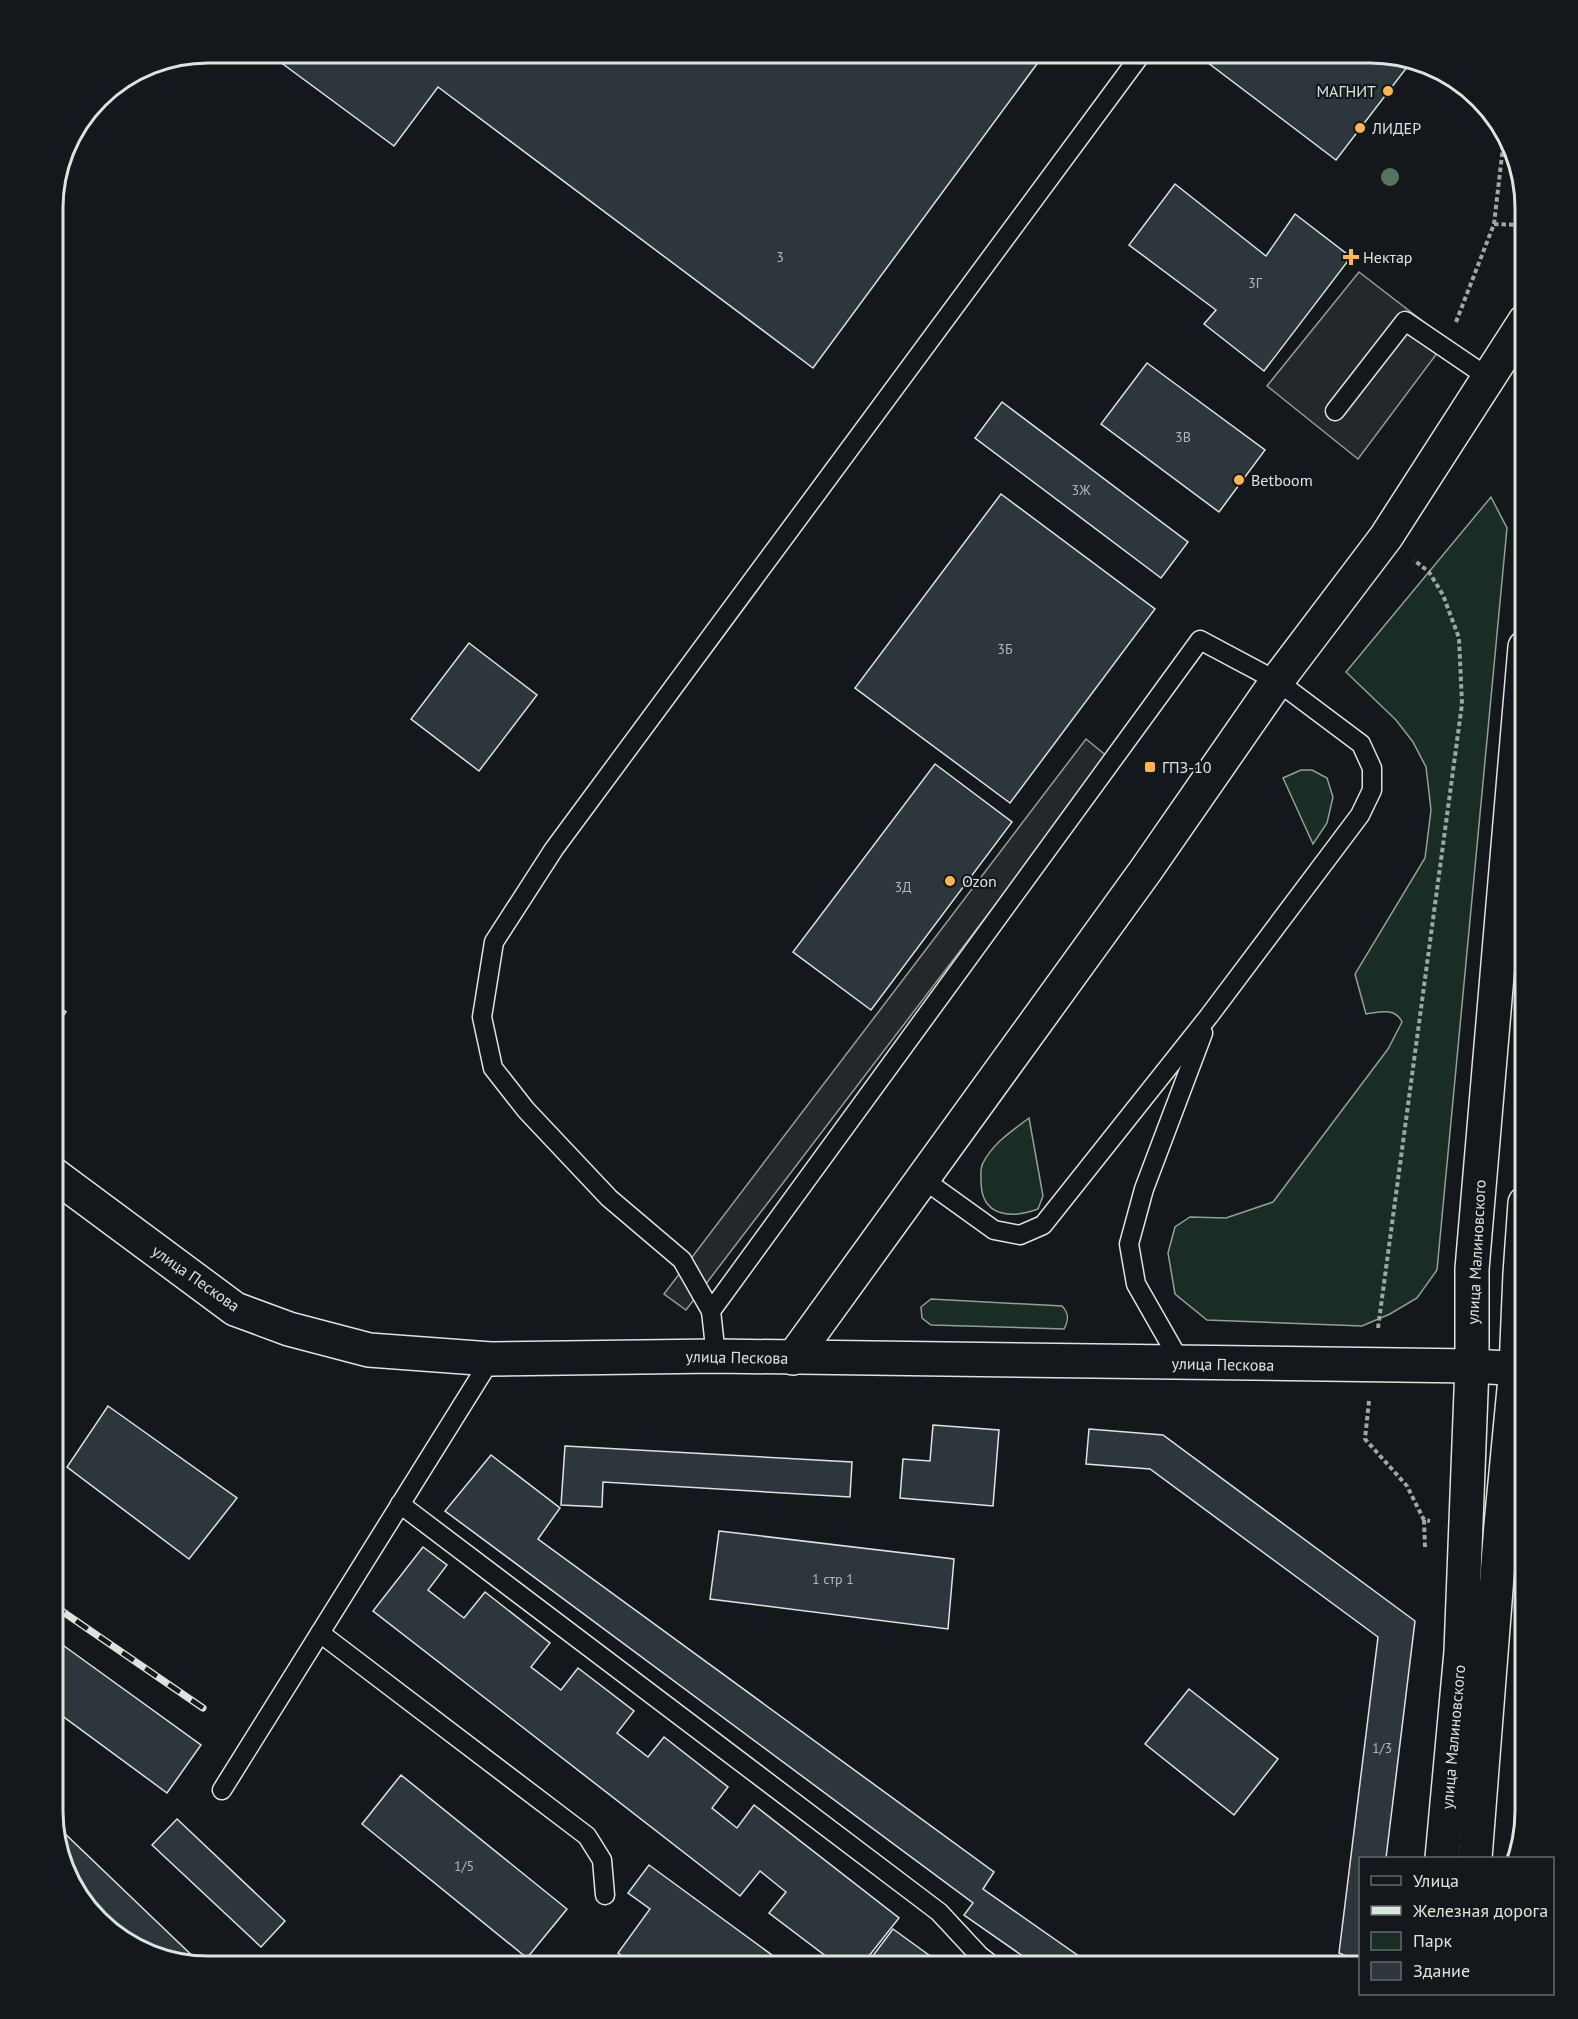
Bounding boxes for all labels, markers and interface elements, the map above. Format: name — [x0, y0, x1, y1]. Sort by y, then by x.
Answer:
place label: МАГНИТ — [1316, 81, 1376, 101]
marker: МАГНИТ — [1381, 84, 1395, 98]
place label: ЛИДЕР — [1371, 118, 1421, 138]
marker: ЛИДЕР — [1353, 121, 1367, 135]
place label: Нектар — [1363, 247, 1413, 267]
house number: 3 — [776, 248, 784, 266]
marker: Нектар — [1344, 250, 1358, 264]
house number: 3Г — [1248, 274, 1263, 292]
house number: 3В — [1175, 428, 1191, 446]
place label: Betboom — [1251, 470, 1313, 490]
marker: Betboom — [1232, 473, 1246, 487]
house number: 3Ж — [1072, 481, 1091, 499]
house number: 3Б — [997, 640, 1013, 658]
place label: ГПЗ-10 — [1162, 757, 1212, 777]
marker: ГПЗ-10 — [1143, 760, 1157, 774]
place label: Ozon — [962, 871, 997, 891]
marker: Ozon — [943, 874, 957, 888]
house number: 3Д — [895, 878, 912, 896]
street label: улица Малиновского — [1462, 1179, 1490, 1325]
street label: улица Пескова — [148, 1240, 244, 1316]
street label: улица Пескова — [685, 1346, 789, 1368]
street label: улица Пескова — [1171, 1353, 1275, 1375]
house number: 1 стр 1 — [812, 1570, 854, 1588]
street label: улица Малиновского — [1437, 1664, 1469, 1810]
house number: 1/3 — [1372, 1739, 1392, 1757]
house number: 1/5 — [454, 1857, 474, 1875]
legend — [1359, 1857, 1554, 1995]
text: Улица — [1413, 1869, 1459, 1892]
text: Железная дорога — [1412, 1899, 1548, 1922]
text: Парк — [1413, 1929, 1453, 1952]
text: Здание — [1413, 1959, 1470, 1982]

